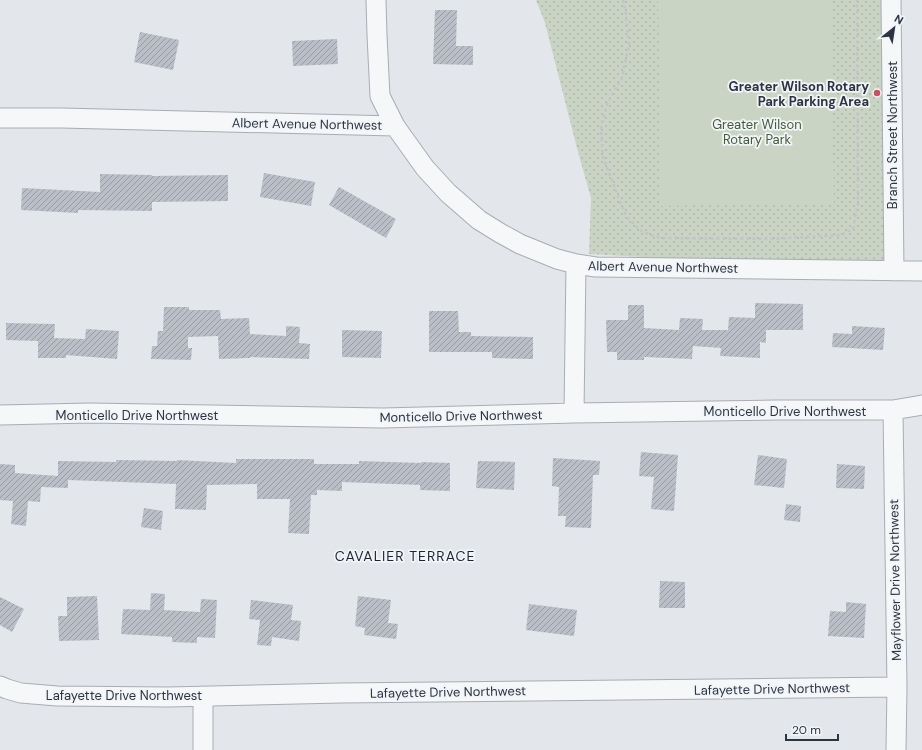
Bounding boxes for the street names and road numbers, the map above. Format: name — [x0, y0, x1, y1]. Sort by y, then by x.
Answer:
street label: Branch Street Northwest — [884, 61, 901, 209]
street label: Albert Avenue Northwest — [232, 114, 382, 134]
street label: Albert Avenue Northwest — [588, 257, 738, 277]
street label: Monticello Drive Northwest — [704, 403, 866, 420]
street label: Monticello Drive Northwest — [379, 406, 543, 426]
street label: Monticello Drive Northwest — [56, 407, 218, 424]
street label: Mayflower Drive Northwest — [885, 499, 905, 661]
street label: Lafayette Drive Northwest — [694, 679, 850, 699]
street label: Lafayette Drive Northwest — [370, 682, 526, 702]
street label: Lafayette Drive Northwest — [46, 687, 202, 704]

